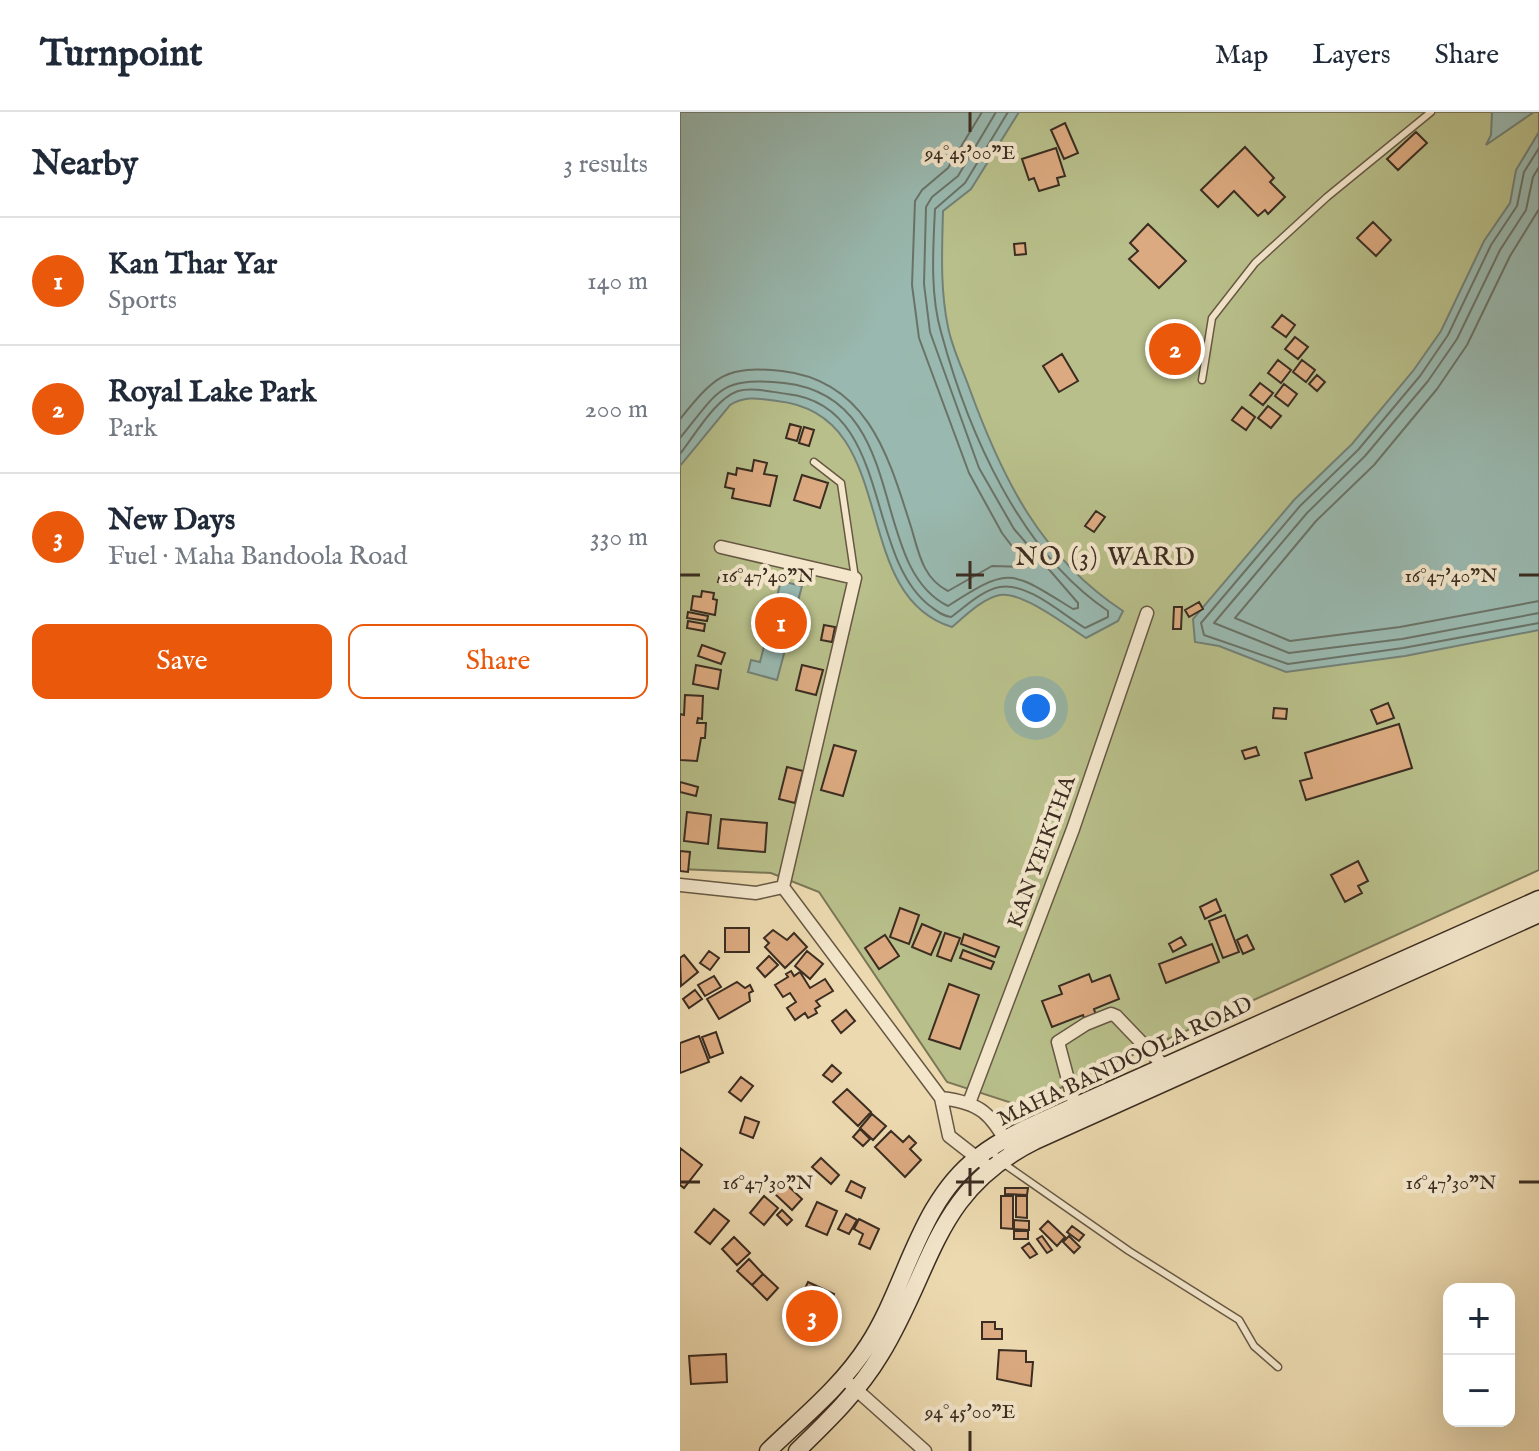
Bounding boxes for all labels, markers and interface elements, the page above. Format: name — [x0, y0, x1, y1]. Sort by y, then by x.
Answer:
text: Turnpoint — [40, 31, 203, 79]
text: Map — [1215, 38, 1268, 73]
text: Layers — [1312, 38, 1391, 73]
text: Share — [1435, 38, 1499, 73]
text: 94°45'00"E — [924, 141, 1015, 166]
text: Nearby — [32, 143, 138, 186]
text: 3 results — [563, 148, 648, 181]
text: Kan Thar Yar — [108, 246, 277, 284]
text: 1 — [53, 265, 63, 298]
text: 140 m — [587, 265, 648, 298]
text: Sports — [108, 284, 177, 317]
pin: 2 — [1149, 319, 1201, 379]
text: Royal Lake Park — [108, 374, 316, 412]
text: 2 — [52, 393, 64, 426]
text: 200 m — [584, 393, 648, 426]
text: Park — [108, 412, 157, 445]
text: New Days — [108, 502, 235, 540]
text: 3 — [53, 521, 63, 554]
text: 330 m — [590, 521, 648, 554]
text: Fuel · Maha Bandoola Road — [108, 540, 407, 573]
district label: NO (3) WARD — [1015, 541, 1197, 574]
text: 16°47'40"N — [721, 564, 815, 589]
text: 16°47'40"N — [1404, 564, 1498, 589]
pin: 1 — [755, 593, 807, 653]
button: Save — [32, 624, 332, 699]
button: Share — [348, 624, 648, 699]
your location — [1016, 688, 1056, 728]
street label: KAN YEIKTHA — [1001, 771, 1083, 932]
street label: MAHA BANDOOLA ROAD — [993, 991, 1257, 1133]
text: 16°47'30"N — [723, 1171, 813, 1196]
text: 16°47'30"N — [1406, 1171, 1496, 1196]
map controls — [1443, 1283, 1515, 1427]
button: + — [1443, 1283, 1515, 1355]
pin: 3 — [786, 1286, 838, 1346]
button: − — [1443, 1355, 1515, 1427]
text: 94°45'00"E — [924, 1400, 1015, 1425]

